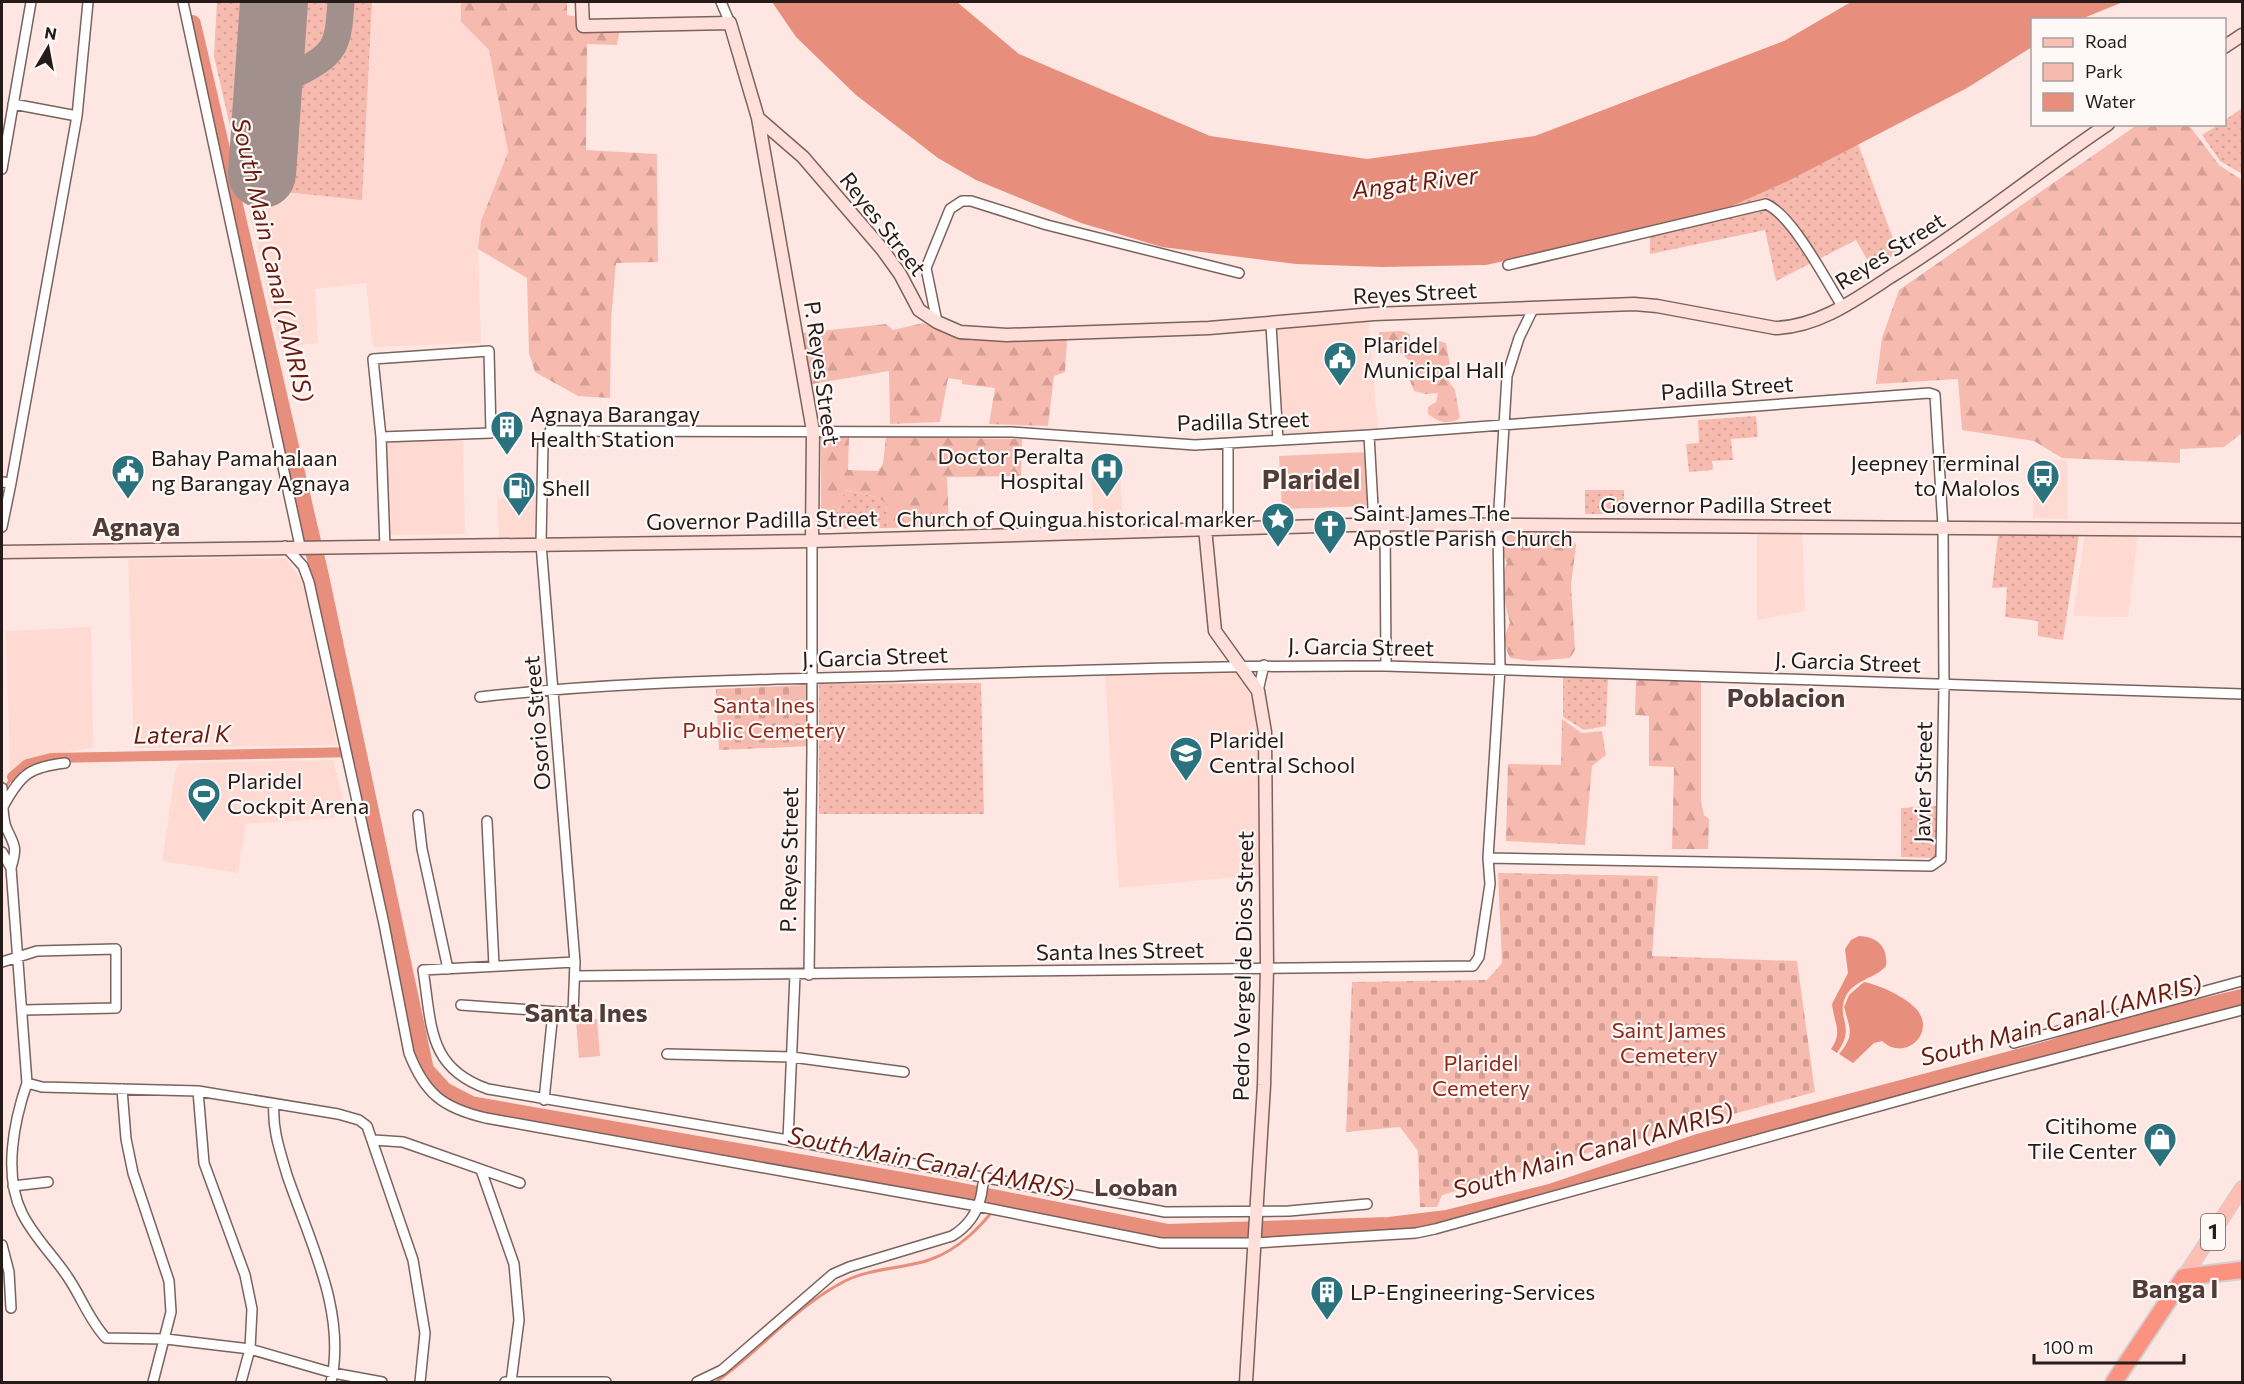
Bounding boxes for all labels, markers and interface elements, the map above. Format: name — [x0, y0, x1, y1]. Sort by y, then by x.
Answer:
north arrow — [18, 18, 78, 78]
legend — [2031, 18, 2226, 126]
text: N — [43, 22, 58, 43]
text: Road — [2085, 30, 2127, 52]
text: Park — [2085, 60, 2123, 82]
text: Water — [2085, 90, 2136, 112]
water label: South Main Canal (AMRIS) — [227, 115, 320, 405]
water label: Angat River — [1349, 159, 1481, 204]
street label: Reyes Street — [834, 166, 932, 281]
street label: Reyes Street — [1830, 206, 1950, 295]
street label: Reyes Street — [1352, 276, 1478, 309]
street label: P. Reyes Street — [799, 299, 846, 447]
place label: Plaridel Municipal Hall — [1363, 331, 1505, 383]
public building icon: Plaridel Municipal Hall — [1322, 340, 1358, 387]
street label: Padilla Street — [1660, 369, 1794, 406]
place label: Agnaya Barangay Health Station — [530, 400, 700, 452]
street label: Padilla Street — [1176, 405, 1310, 436]
building icon: Agnaya Barangay Health Station — [489, 409, 525, 456]
place label: Doctor Peralta Hospital — [938, 442, 1084, 494]
place label: Bahay Pamahalaan ng Barangay Agnaya — [151, 444, 350, 496]
place label: Jeepney Terminal to Malolos — [1851, 449, 2020, 501]
hospital icon: Doctor Peralta Hospital — [1089, 451, 1125, 498]
public building icon: Bahay Pamahalaan ng Barangay Agnaya — [110, 453, 146, 500]
bus stop icon: Jeepney Terminal to Malolos — [2025, 458, 2061, 505]
district label: Plaridel — [1262, 461, 1360, 495]
fuel station icon: Shell — [501, 470, 537, 517]
place label: Shell — [542, 474, 590, 501]
street label: Governor Padilla Street — [1600, 491, 1832, 518]
place label: Saint James The Apostle Parish Church — [1353, 499, 1573, 551]
place icon: Church of Quingua historical marker — [1260, 501, 1296, 548]
street label: Governor Padilla Street — [646, 504, 878, 535]
place label: Church of Quingua historical marker — [896, 505, 1255, 532]
church icon: Saint James The Apostle Parish Church — [1312, 508, 1348, 555]
district label: Agnaya — [92, 510, 180, 541]
street label: J. Garcia Street — [1288, 632, 1434, 661]
street label: J. Garcia Street — [801, 640, 949, 673]
street label: J. Garcia Street — [1774, 645, 1922, 678]
street label: Osorio Street — [517, 655, 556, 792]
district label: Poblacion — [1727, 681, 1845, 712]
park label: Santa Ines Public Cemetery — [682, 691, 846, 743]
water label: Lateral K — [133, 718, 233, 749]
street label: Javier Street — [1908, 721, 1937, 843]
place label: Plaridel Central School — [1209, 726, 1355, 778]
school or university icon: Plaridel Central School — [1168, 735, 1204, 782]
place label: Plaridel Cockpit Arena — [227, 767, 369, 819]
sports icon: Plaridel Cockpit Arena — [186, 776, 222, 823]
street label: P. Reyes Street — [774, 787, 803, 933]
street label: Pedro Vergel de Dios Street — [1227, 831, 1258, 1101]
street label: Santa Ines Street — [1036, 936, 1204, 965]
water label: South Main Canal (AMRIS) — [1916, 968, 2205, 1071]
district label: Santa Ines — [524, 996, 648, 1027]
park label: Saint James Cemetery — [1612, 1016, 1726, 1068]
park label: Plaridel Cemetery — [1432, 1049, 1530, 1101]
water label: South Main Canal (AMRIS) — [1449, 1096, 1736, 1204]
place label: Citihome Tile Center — [2027, 1112, 2137, 1164]
water label: South Main Canal (AMRIS) — [786, 1120, 1077, 1203]
shop icon: Citihome Tile Center — [2142, 1121, 2178, 1168]
district label: Looban — [1094, 1172, 1178, 1201]
road number: 1 — [2201, 1214, 2225, 1250]
district label: Banga I — [2132, 1272, 2219, 1303]
building icon: LP-Engineering-Services — [1309, 1274, 1345, 1321]
place label: LP-Engineering-Services — [1350, 1278, 1595, 1305]
scale bar — [2034, 1327, 2184, 1365]
text: 100 m — [2043, 1336, 2093, 1358]

